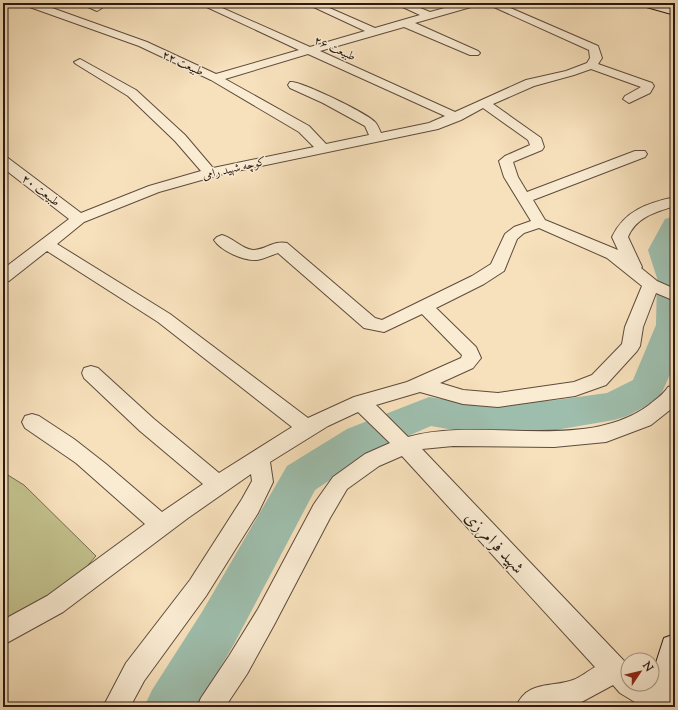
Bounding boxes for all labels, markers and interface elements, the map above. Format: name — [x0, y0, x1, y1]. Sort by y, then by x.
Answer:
street label: طبیعت ۲۶ — [311, 32, 359, 66]
street label: طبیعت ۲۲ — [159, 46, 207, 81]
street label: کوچه شهید رامی — [201, 153, 268, 185]
street label: طبیعت ۲۰ — [17, 170, 64, 211]
street label: شهید فرامرزی — [458, 507, 529, 580]
north arrow — [620, 652, 660, 692]
text: N — [638, 658, 657, 675]

